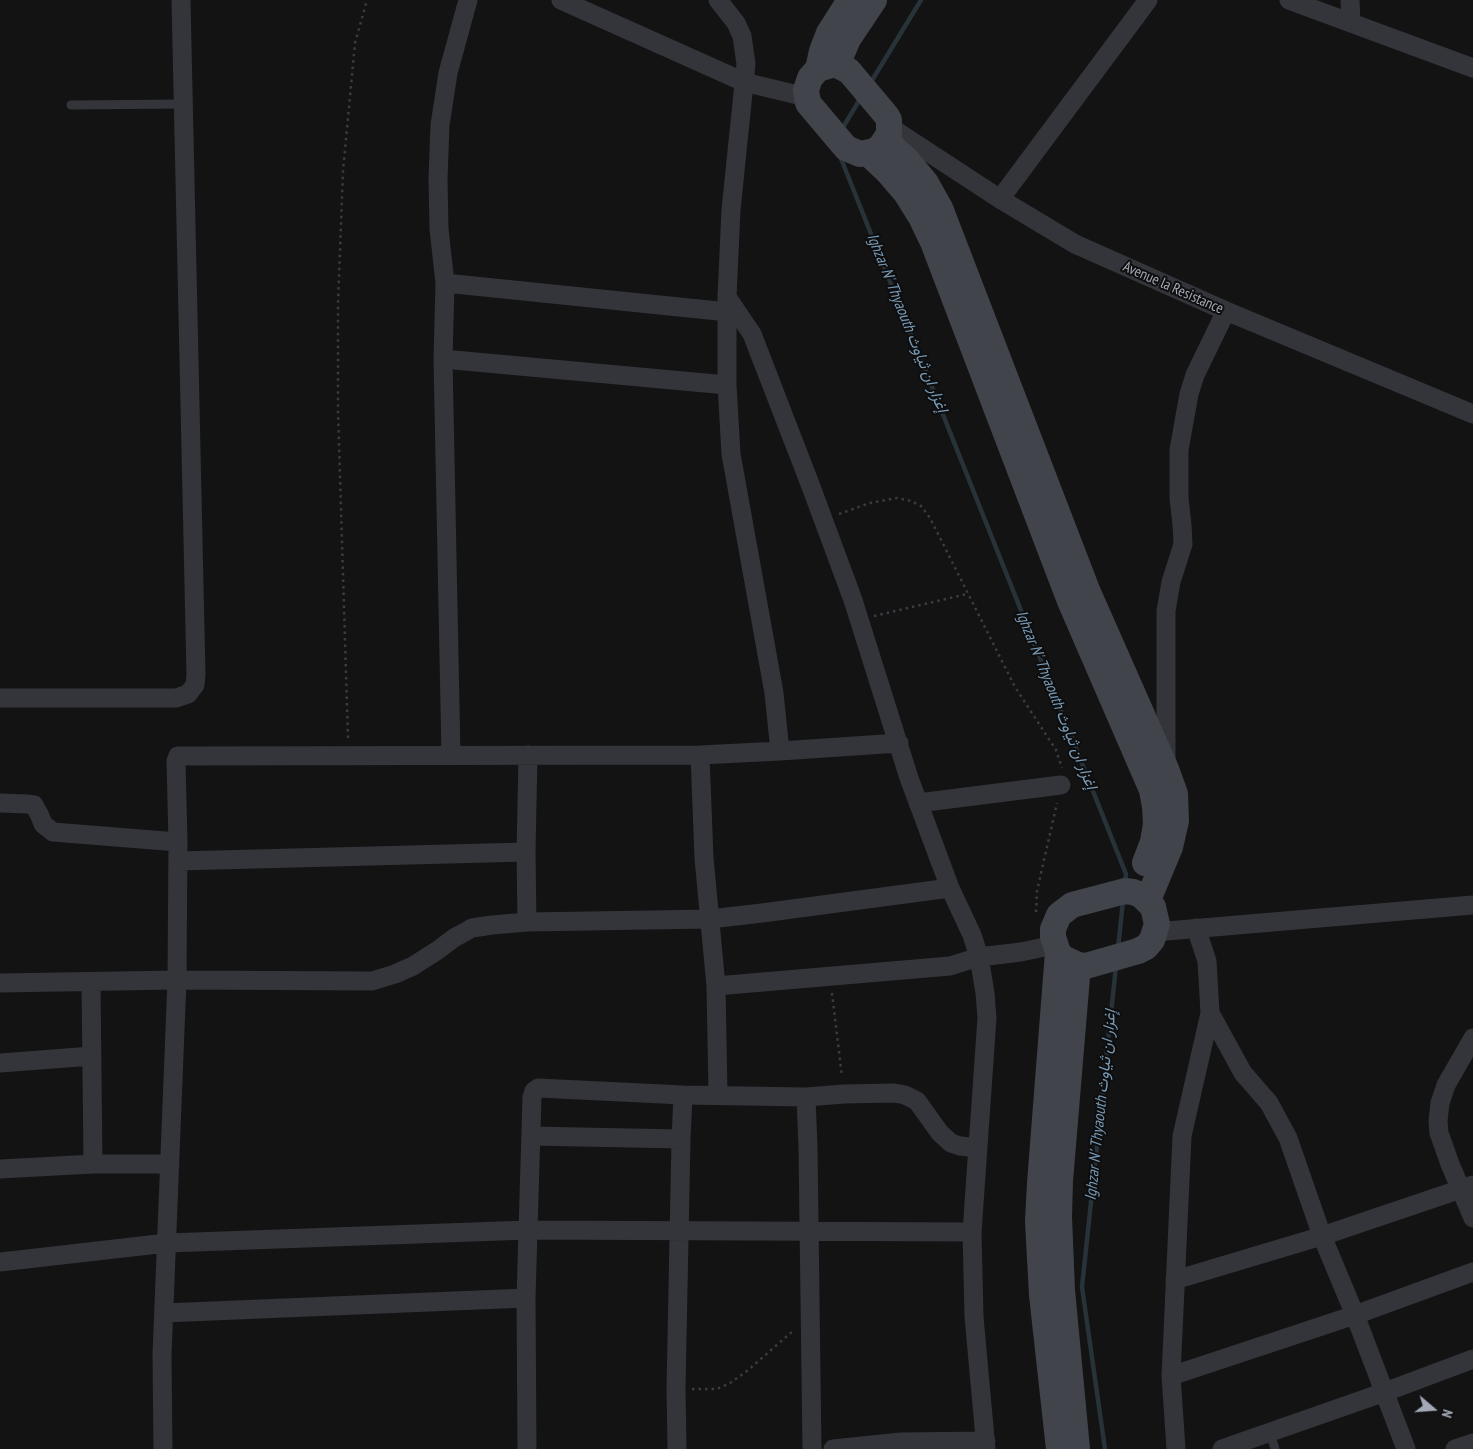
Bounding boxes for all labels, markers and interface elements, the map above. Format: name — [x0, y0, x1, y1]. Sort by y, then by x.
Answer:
water label: Ighzar N' Thyaouth إغزار ان ثياوث — [862, 231, 952, 415]
street label: Avenue la Resistance — [1120, 258, 1226, 318]
water label: Ighzar N' Thyaouth إغزار ان ثياوث — [1011, 608, 1101, 792]
water label: Ighzar N' Thyaouth إغزار ان ثياوث — [1081, 1009, 1121, 1201]
north arrow — [1408, 1384, 1458, 1434]
text: N — [1438, 1407, 1457, 1420]

